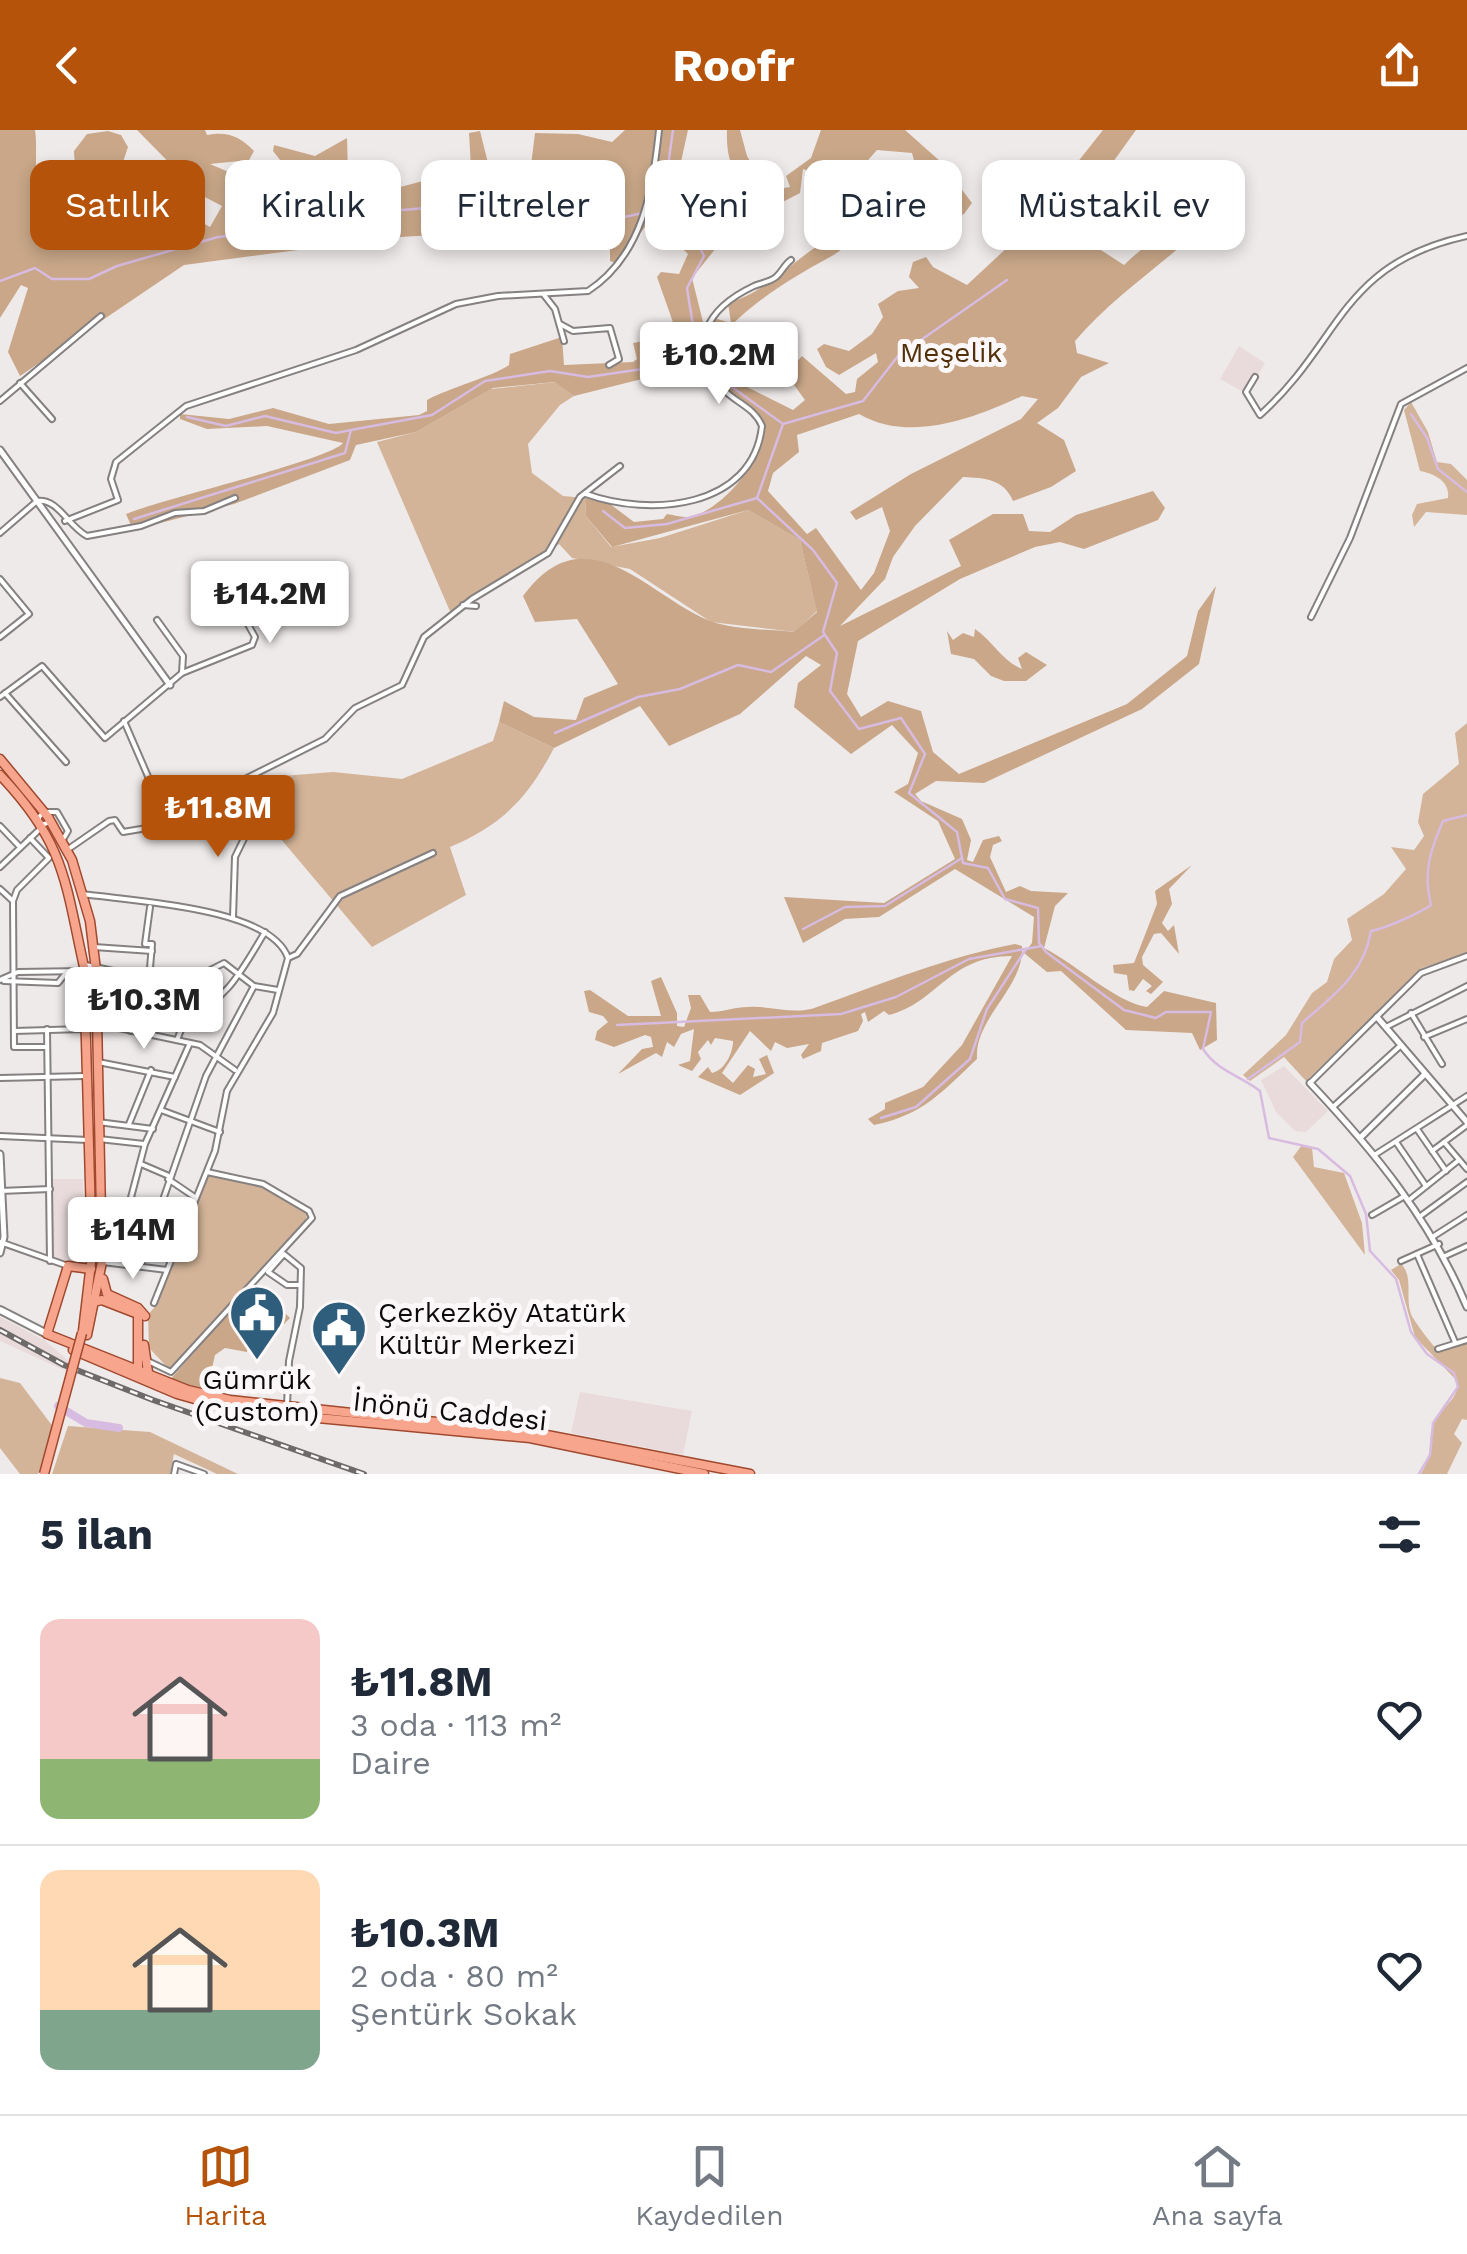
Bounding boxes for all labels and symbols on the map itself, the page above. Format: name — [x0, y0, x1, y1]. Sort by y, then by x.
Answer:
pin: ₺10.2M — [638, 322, 800, 407]
park label: Meşelik — [900, 336, 1002, 369]
pin: ₺14.2M — [189, 561, 351, 646]
pin: ₺11.8M — [137, 775, 299, 860]
pin: ₺10.3M — [63, 967, 225, 1052]
pin: ₺14M — [74, 1197, 192, 1282]
public building icon: Gümrük (Custom) — [227, 1283, 287, 1362]
place label: Çerkezköy Atatürk Kültür Merkezi — [378, 1296, 626, 1361]
public building icon: Çerkezköy Atatürk Kültür Merkezi — [309, 1298, 369, 1377]
place label: Gümrük (Custom) — [195, 1363, 319, 1428]
street label: İnönü Caddesi — [351, 1384, 549, 1438]

